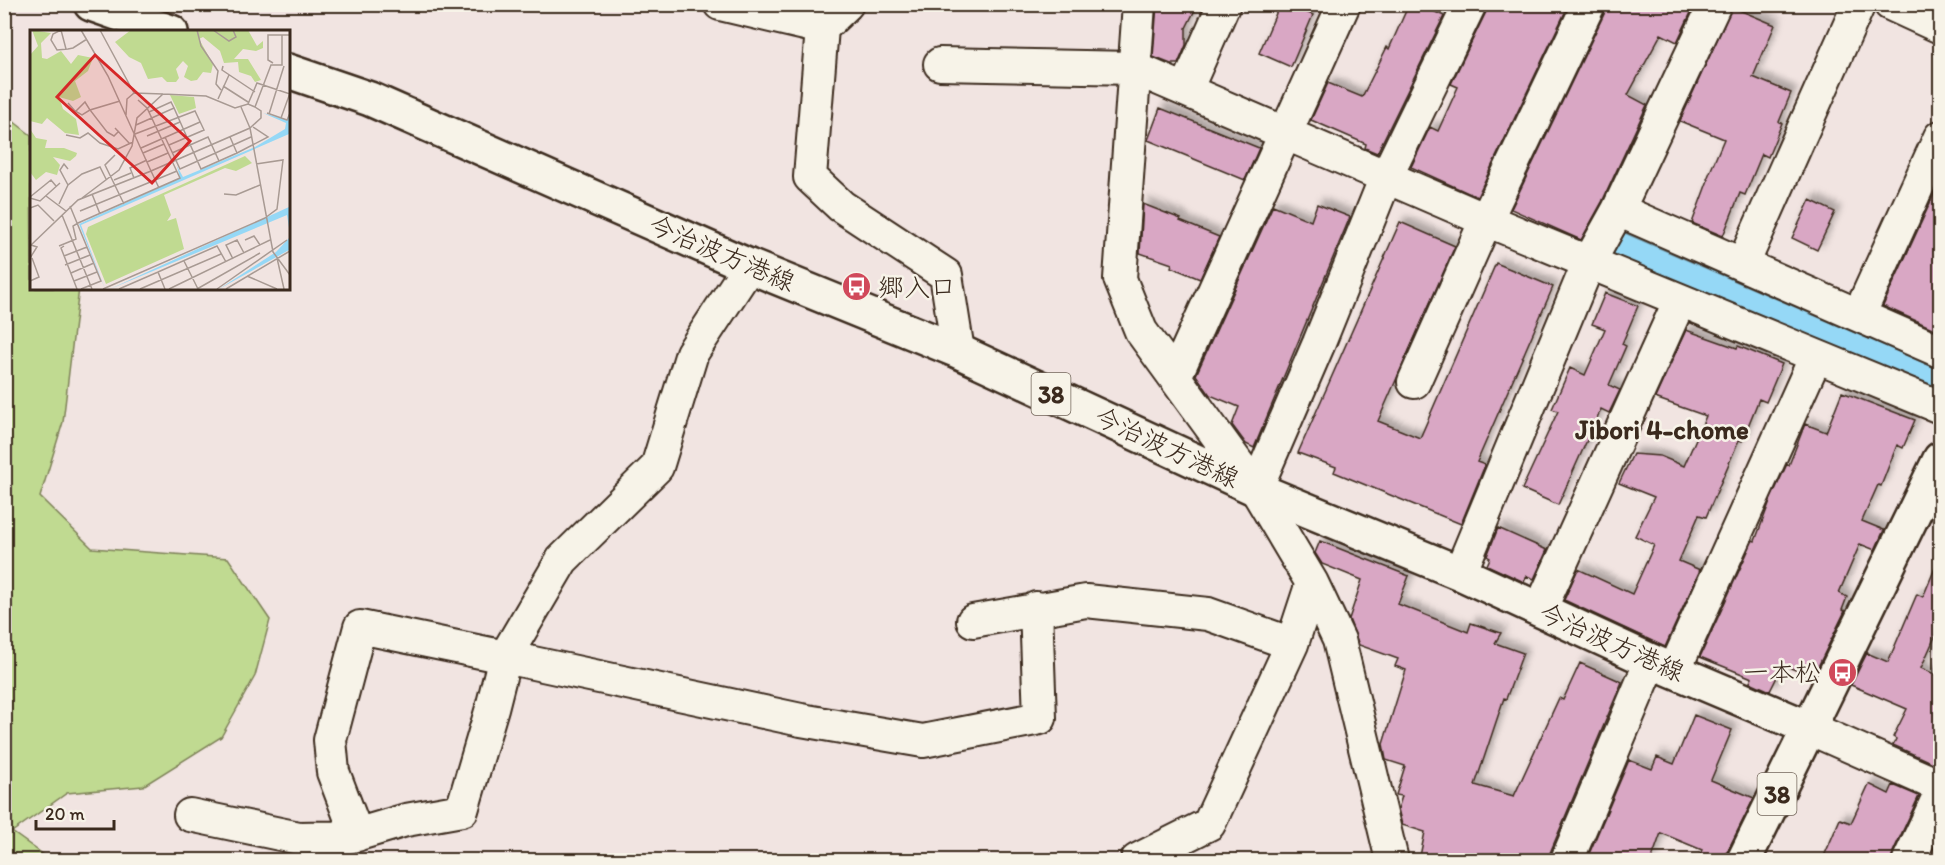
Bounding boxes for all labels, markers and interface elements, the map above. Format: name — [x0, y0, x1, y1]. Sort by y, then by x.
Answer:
inset map — [30, 30, 290, 290]
street label: 今治波方港線 — [644, 208, 800, 298]
bus stop icon: 郷入口 — [841, 271, 873, 303]
place label: 郷入口 — [878, 271, 956, 303]
road number: 38 — [1032, 373, 1070, 415]
street label: 今治波方港線 — [1090, 400, 1244, 494]
district label: Jibori 4-chome — [1574, 413, 1749, 446]
street label: 今治波方港線 — [1534, 596, 1690, 688]
place label: 一本松 — [1743, 656, 1821, 688]
bus stop icon: 一本松 — [1826, 656, 1858, 688]
road number: 38 — [1758, 773, 1796, 815]
scale bar — [36, 793, 114, 831]
text: 20 m — [45, 803, 85, 825]

